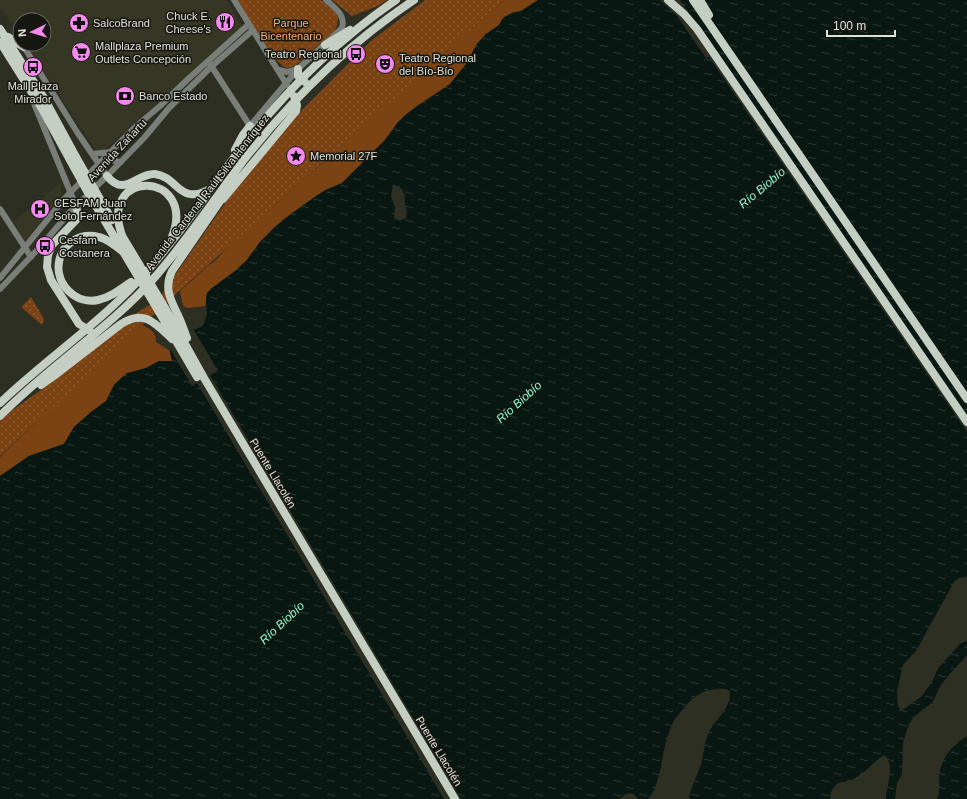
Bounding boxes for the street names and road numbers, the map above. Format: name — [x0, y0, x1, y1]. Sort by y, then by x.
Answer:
street label: Avenida Cardenal Raúl Silva Henríquez — [143, 112, 271, 272]
street label: Avenida Zañartu — [85, 116, 149, 184]
street label: Puente Llacolén — [248, 436, 298, 510]
street label: Puente Llacolén — [414, 714, 464, 788]

